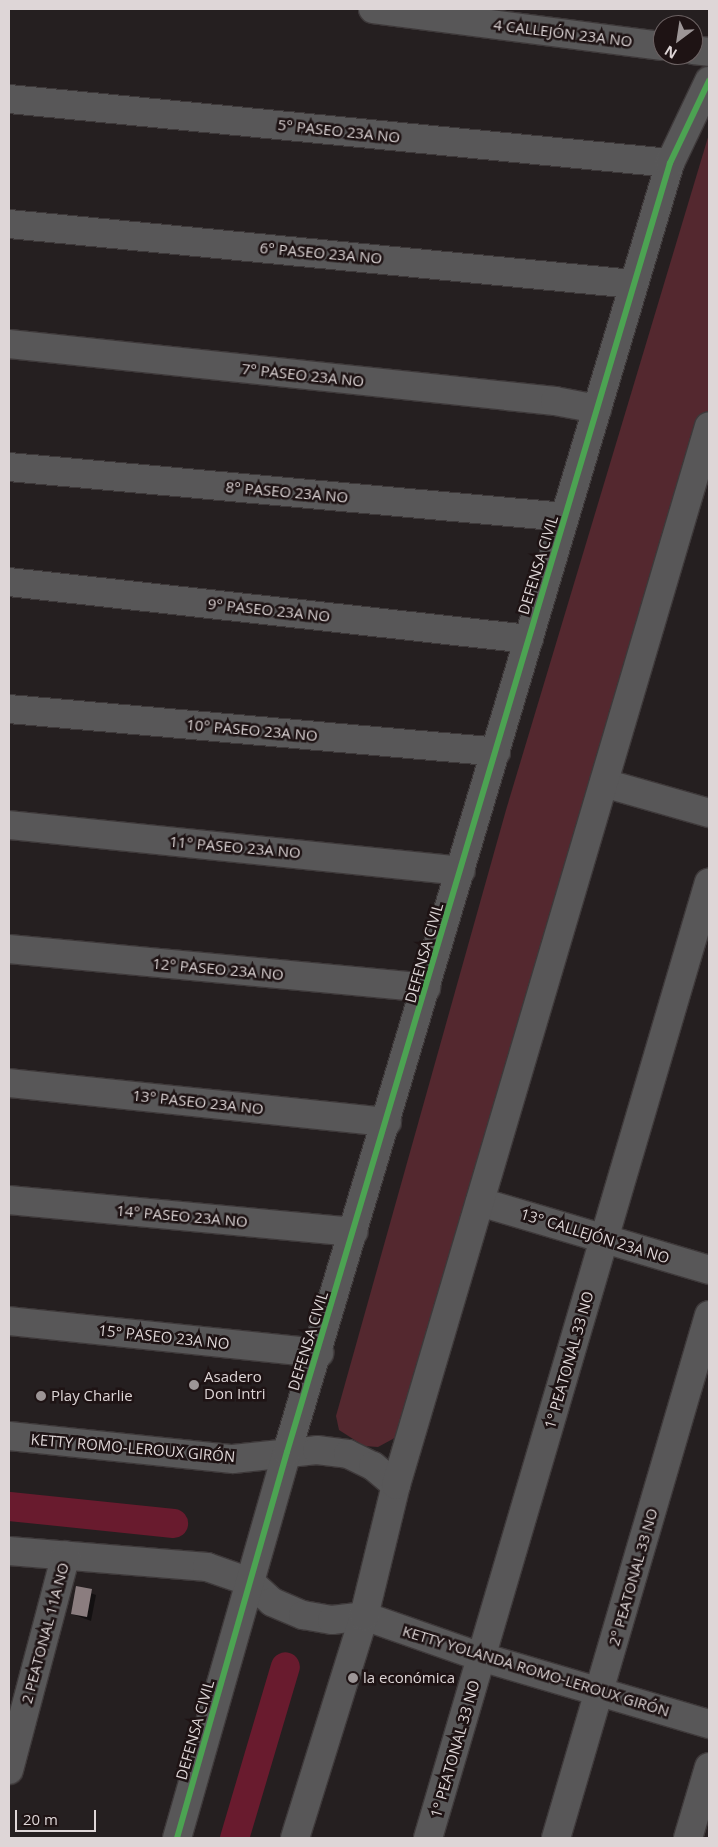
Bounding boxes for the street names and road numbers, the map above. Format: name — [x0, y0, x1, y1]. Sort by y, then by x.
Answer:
street label: 4 CALLEJÓN 23A NO — [493, 16, 633, 50]
street label: 5° PASEO 23A NO — [277, 116, 401, 146]
street label: 6° PASEO 23A NO — [259, 239, 383, 267]
street label: 7° PASEO 23A NO — [241, 360, 365, 390]
street label: 8° PASEO 23A NO — [225, 478, 349, 506]
street label: DEFENSA CIVIL — [514, 513, 562, 617]
street label: 9° PASEO 23A NO — [207, 595, 331, 625]
street label: 10° PASEO 23A NO — [186, 715, 318, 745]
street label: 11° PASEO 23A NO — [169, 832, 301, 862]
street label: DEFENSA CIVIL — [401, 901, 447, 1005]
street label: 12° PASEO 23A NO — [152, 954, 284, 984]
street label: 13° PASEO 23A NO — [132, 1086, 264, 1118]
street label: 14° PASEO 23A NO — [116, 1201, 248, 1231]
street label: 13° CALLEJÓN 23A NO — [518, 1205, 672, 1267]
street label: DEFENSA CIVIL — [284, 1289, 332, 1393]
street label: 1° PEATONAL 33 NO — [541, 1289, 597, 1431]
street label: 15° PASEO 23A NO — [98, 1321, 230, 1353]
street label: KETTY ROMO-LEROUX GIRÓN — [30, 1430, 236, 1466]
street label: 2° PEATONAL 33 NO — [605, 1506, 661, 1648]
street label: 2 PEATONAL 11A NO — [18, 1561, 72, 1705]
street label: KETTY YOLANDA ROMO-LEROUX GIRÓN — [400, 1622, 672, 1720]
street label: DEFENSA CIVIL — [172, 1678, 218, 1782]
street label: 1° PEATONAL 33 NO — [427, 1678, 483, 1820]

